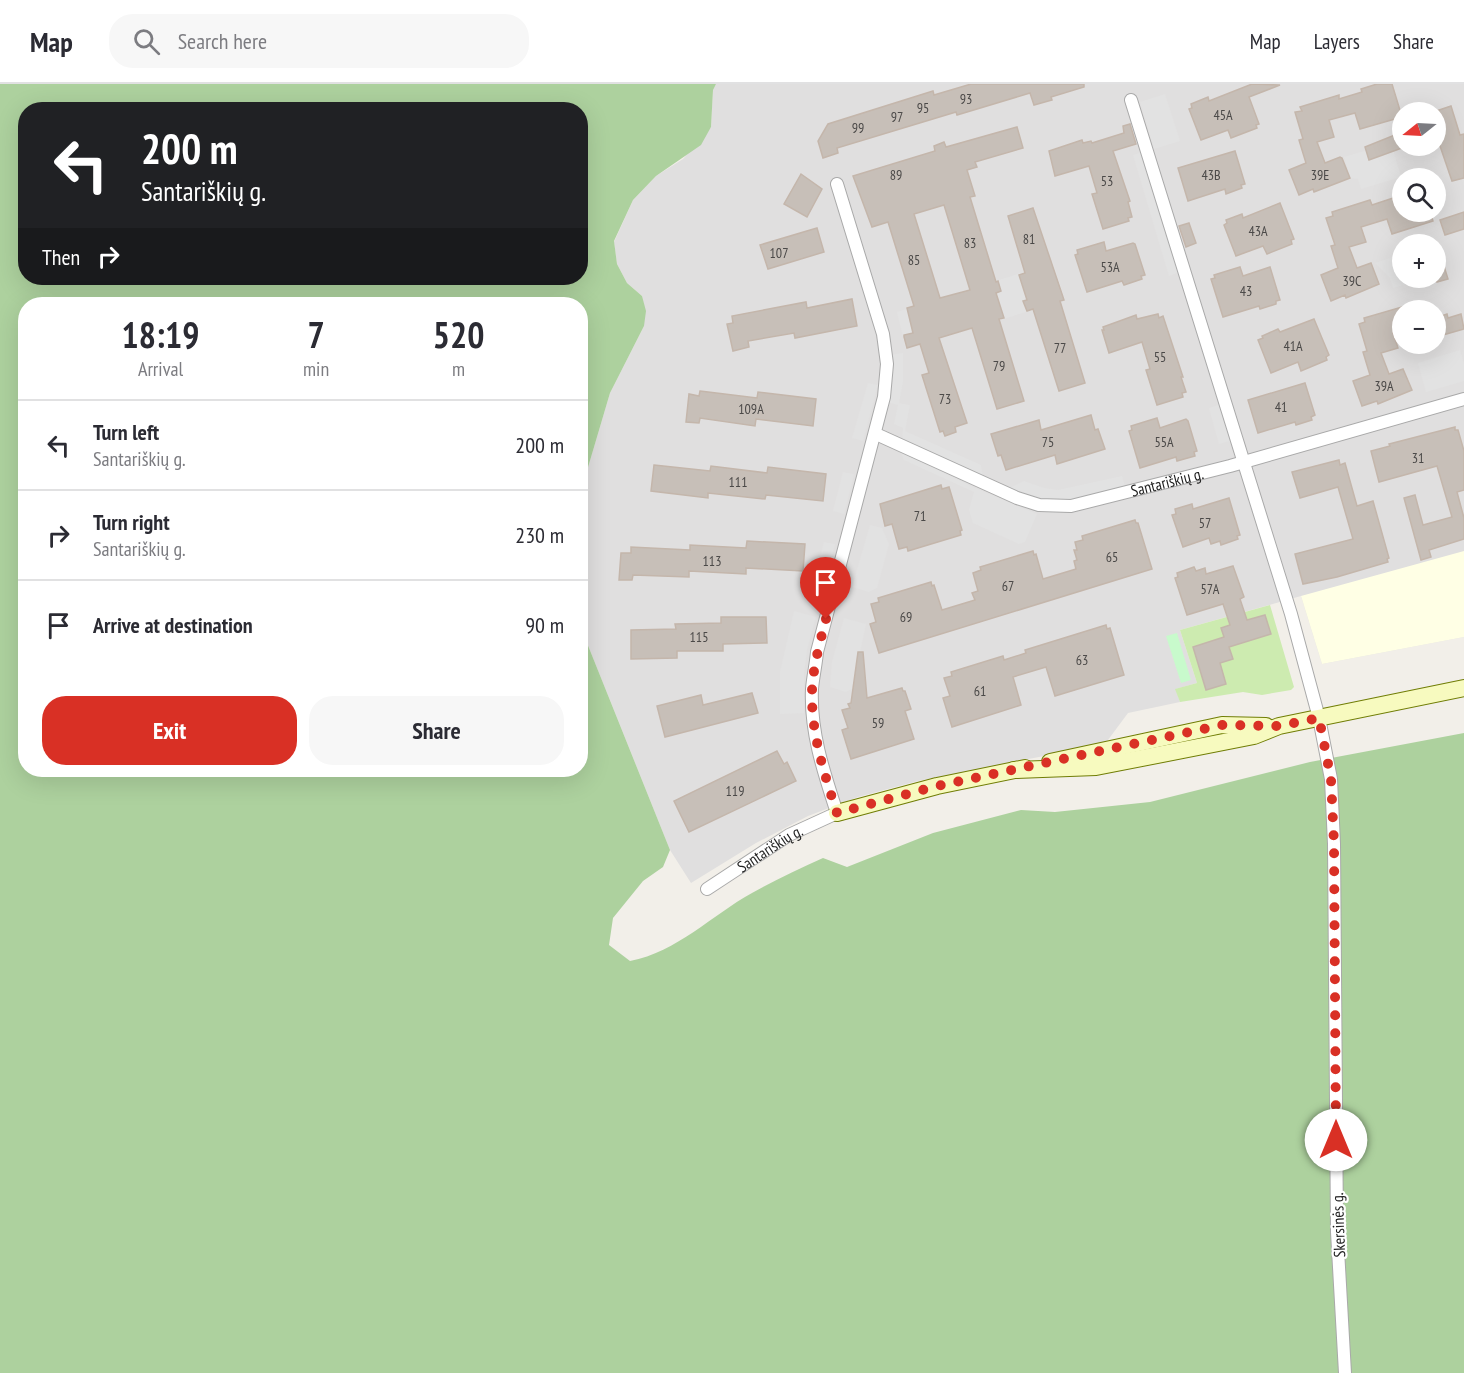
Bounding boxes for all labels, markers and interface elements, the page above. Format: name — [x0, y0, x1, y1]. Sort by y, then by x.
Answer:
search box — [109, 14, 529, 68]
text: Map — [30, 23, 73, 60]
icon: search — [130, 25, 163, 58]
text: Search here — [178, 27, 267, 55]
text: Map — [1250, 28, 1281, 55]
text: Layers — [1314, 28, 1360, 55]
text: Share — [1393, 28, 1434, 55]
house number: 93 — [960, 90, 972, 108]
house number: 95 — [917, 99, 929, 117]
north arrow — [1392, 102, 1446, 156]
map controls — [1392, 102, 1446, 354]
house number: 45A — [1213, 106, 1233, 124]
house number: 97 — [891, 108, 903, 126]
house number: 99 — [852, 119, 864, 137]
text: 200 m — [141, 121, 238, 176]
icon: left — [42, 126, 120, 204]
house number: 89 — [890, 166, 902, 184]
house number: 43B — [1201, 166, 1221, 184]
house number: 39E — [1311, 166, 1329, 184]
button: search — [1392, 168, 1446, 222]
house number: 53 — [1101, 172, 1113, 190]
text: Santariškių g. — [141, 174, 266, 208]
house number: 43A — [1248, 222, 1268, 240]
house number: 81 — [1023, 230, 1035, 248]
house number: 83 — [964, 234, 976, 252]
button: + — [1392, 234, 1446, 288]
icon: right — [92, 240, 125, 273]
text: Then — [42, 243, 80, 271]
house number: 107 — [770, 244, 788, 262]
house number: 85 — [908, 251, 920, 269]
house number: 53A — [1100, 258, 1120, 276]
house number: 39C — [1342, 272, 1362, 290]
house number: 43 — [1240, 282, 1252, 300]
button: − — [1392, 300, 1446, 354]
text: 18:19 — [122, 311, 199, 358]
text: 7 — [307, 311, 325, 358]
text: 520 — [433, 311, 484, 358]
house number: 41A — [1283, 337, 1303, 355]
house number: 77 — [1054, 339, 1066, 357]
house number: 55 — [1154, 348, 1166, 366]
text: Arrival — [138, 356, 183, 382]
text: min — [303, 356, 329, 382]
text: m — [452, 356, 465, 382]
house number: 79 — [993, 357, 1005, 375]
house number: 39A — [1374, 377, 1394, 395]
house number: 73 — [939, 390, 951, 408]
house number: 41 — [1275, 398, 1287, 416]
house number: 109A — [738, 400, 764, 418]
text: Turn left — [93, 418, 159, 446]
icon: left — [42, 429, 75, 462]
text: 200 m — [515, 431, 564, 459]
house number: 75 — [1042, 433, 1054, 451]
house number: 55A — [1154, 433, 1174, 451]
text: Santariškių g. — [93, 446, 186, 472]
house number: 31 — [1412, 449, 1424, 467]
street label: Santariškių g. — [1129, 463, 1206, 501]
house number: 111 — [729, 473, 747, 491]
house number: 71 — [914, 507, 926, 525]
text: Turn right — [93, 508, 170, 536]
house number: 57 — [1199, 514, 1211, 532]
icon: right — [42, 519, 75, 552]
text: 230 m — [515, 521, 564, 549]
text: Santariškių g. — [93, 536, 186, 562]
house number: 65 — [1106, 548, 1118, 566]
house number: 113 — [703, 552, 721, 570]
pin — [800, 557, 851, 619]
icon: arrive — [809, 566, 842, 599]
house number: 67 — [1002, 577, 1014, 595]
house number: 57A — [1201, 580, 1220, 598]
house number: 69 — [900, 608, 912, 626]
icon: arrive — [42, 609, 75, 642]
text: Arrive at destination — [93, 611, 253, 639]
text: 90 m — [525, 611, 564, 639]
house number: 115 — [690, 628, 708, 646]
house number: 63 — [1076, 651, 1088, 669]
house number: 61 — [974, 682, 986, 700]
button: Exit — [42, 696, 297, 765]
button: Share — [309, 696, 564, 765]
house number: 59 — [872, 714, 884, 732]
house number: 119 — [726, 782, 744, 800]
street label: Santariškių g. — [733, 820, 806, 877]
position arrow — [1304, 1108, 1368, 1172]
street label: Skersinės g. — [1327, 1192, 1349, 1258]

